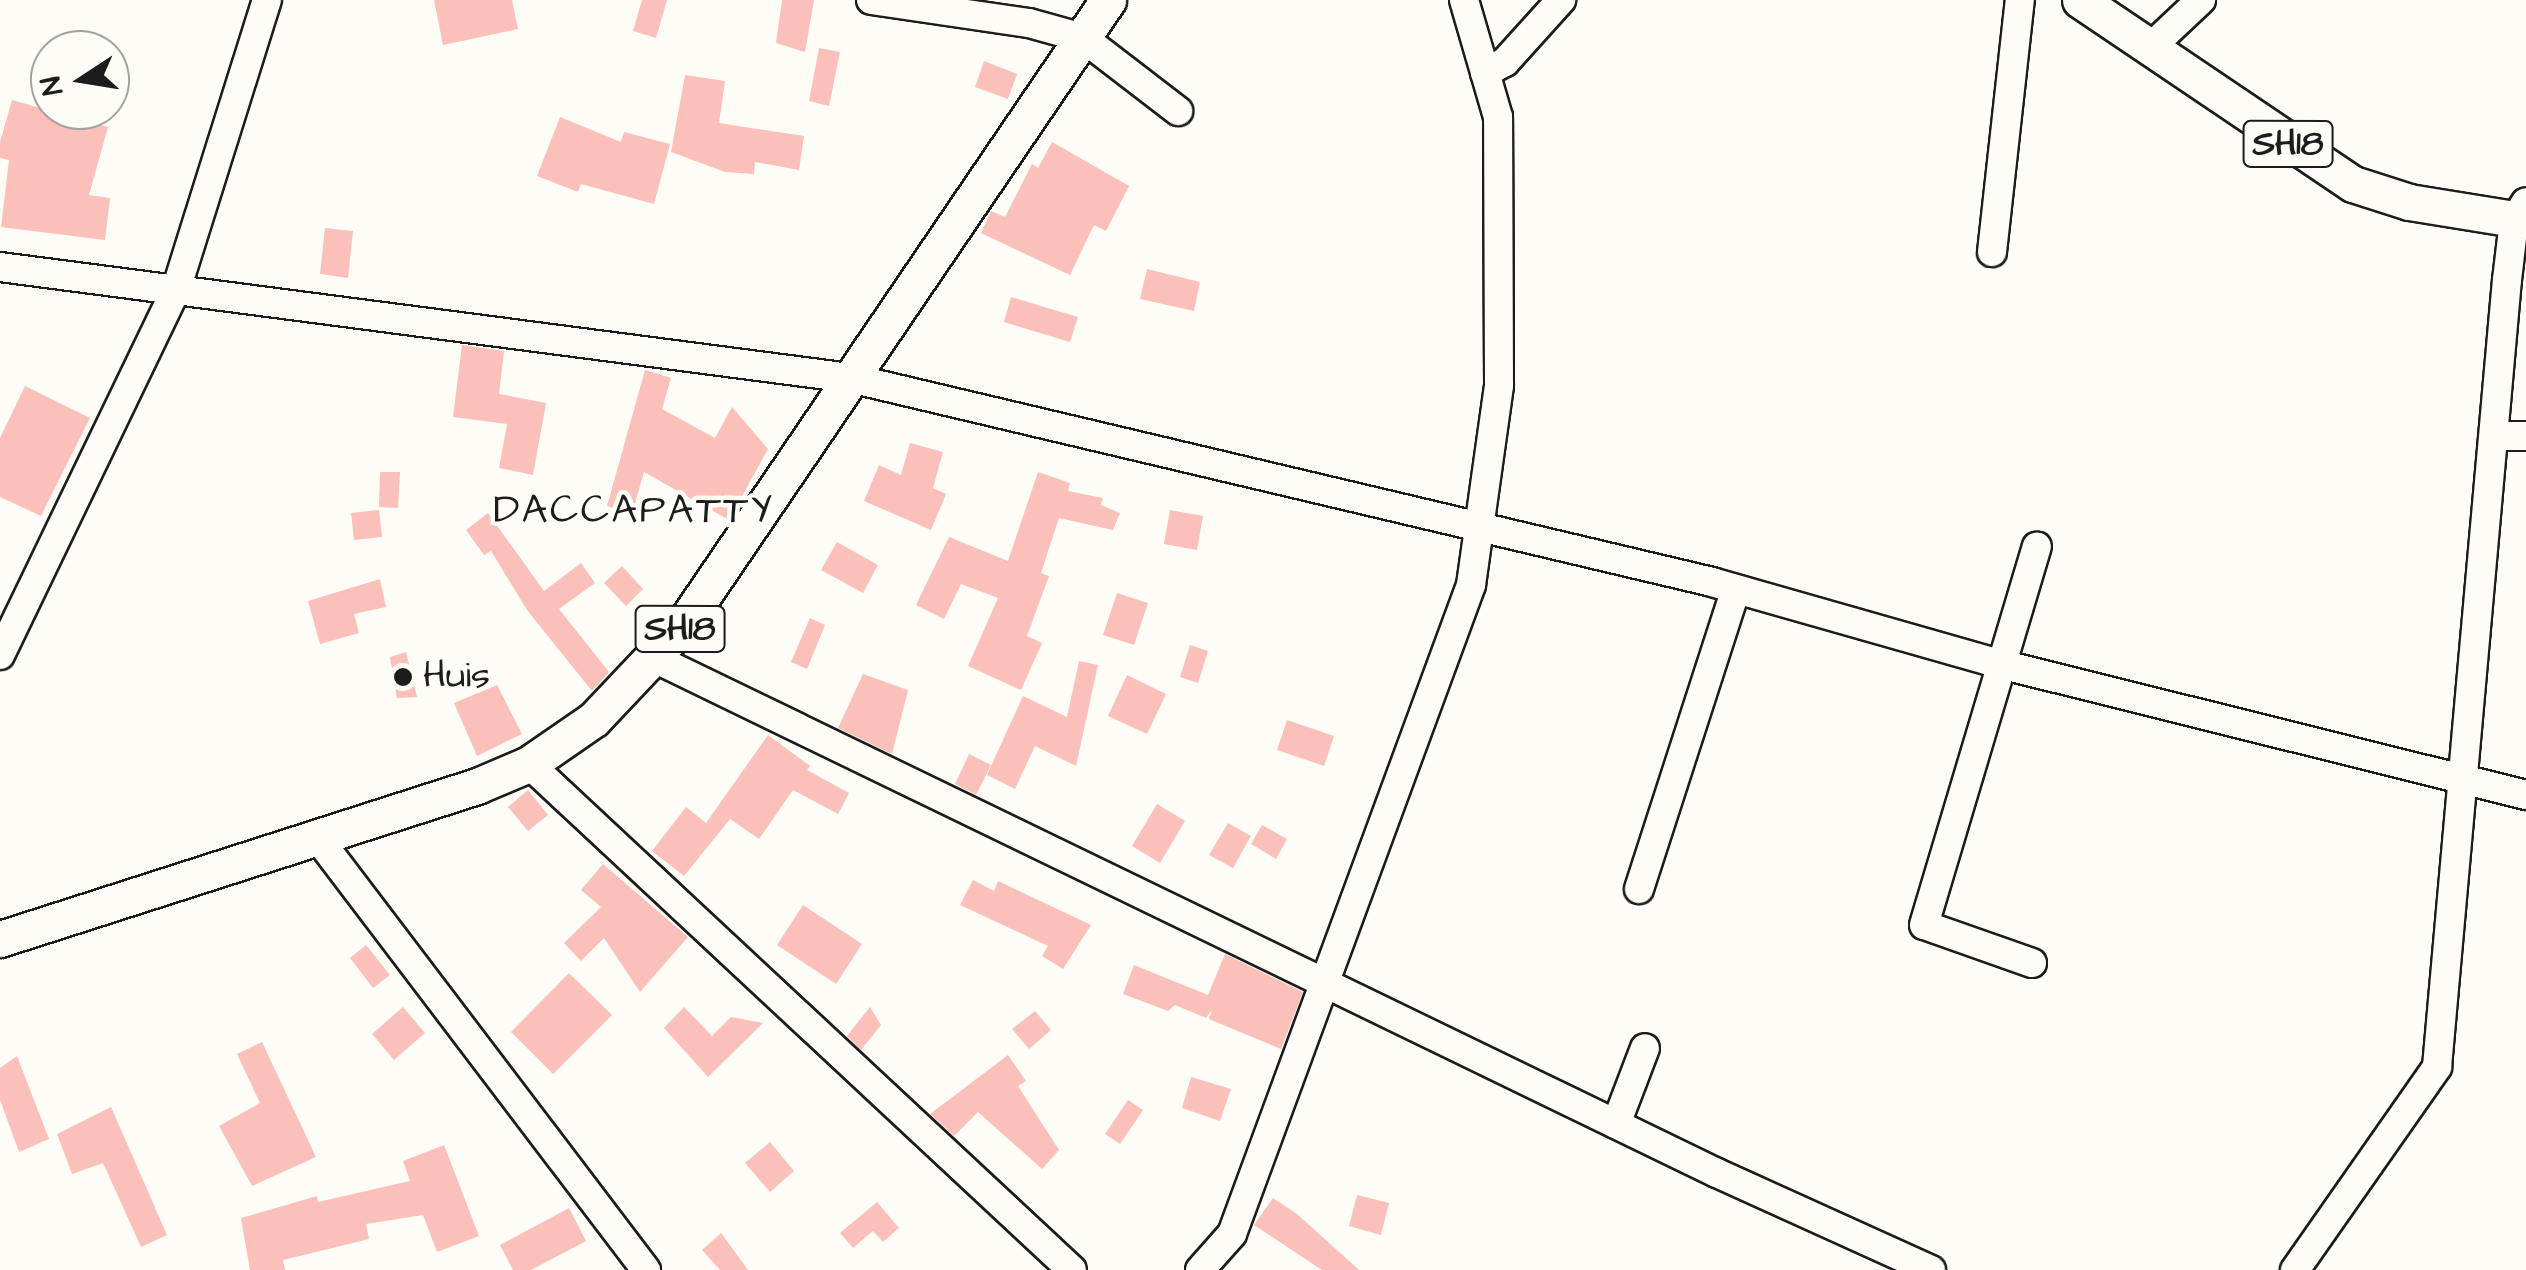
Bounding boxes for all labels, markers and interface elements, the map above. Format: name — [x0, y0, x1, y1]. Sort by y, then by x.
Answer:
north arrow — [30, 30, 130, 130]
text: N — [31, 73, 73, 99]
road number: SH18 — [2240, 114, 2336, 174]
district label: DACCAPATTY — [493, 487, 775, 535]
road number: SH18 — [632, 599, 728, 659]
place label: Huis — [423, 654, 490, 700]
marker: Huis — [392, 666, 414, 688]

